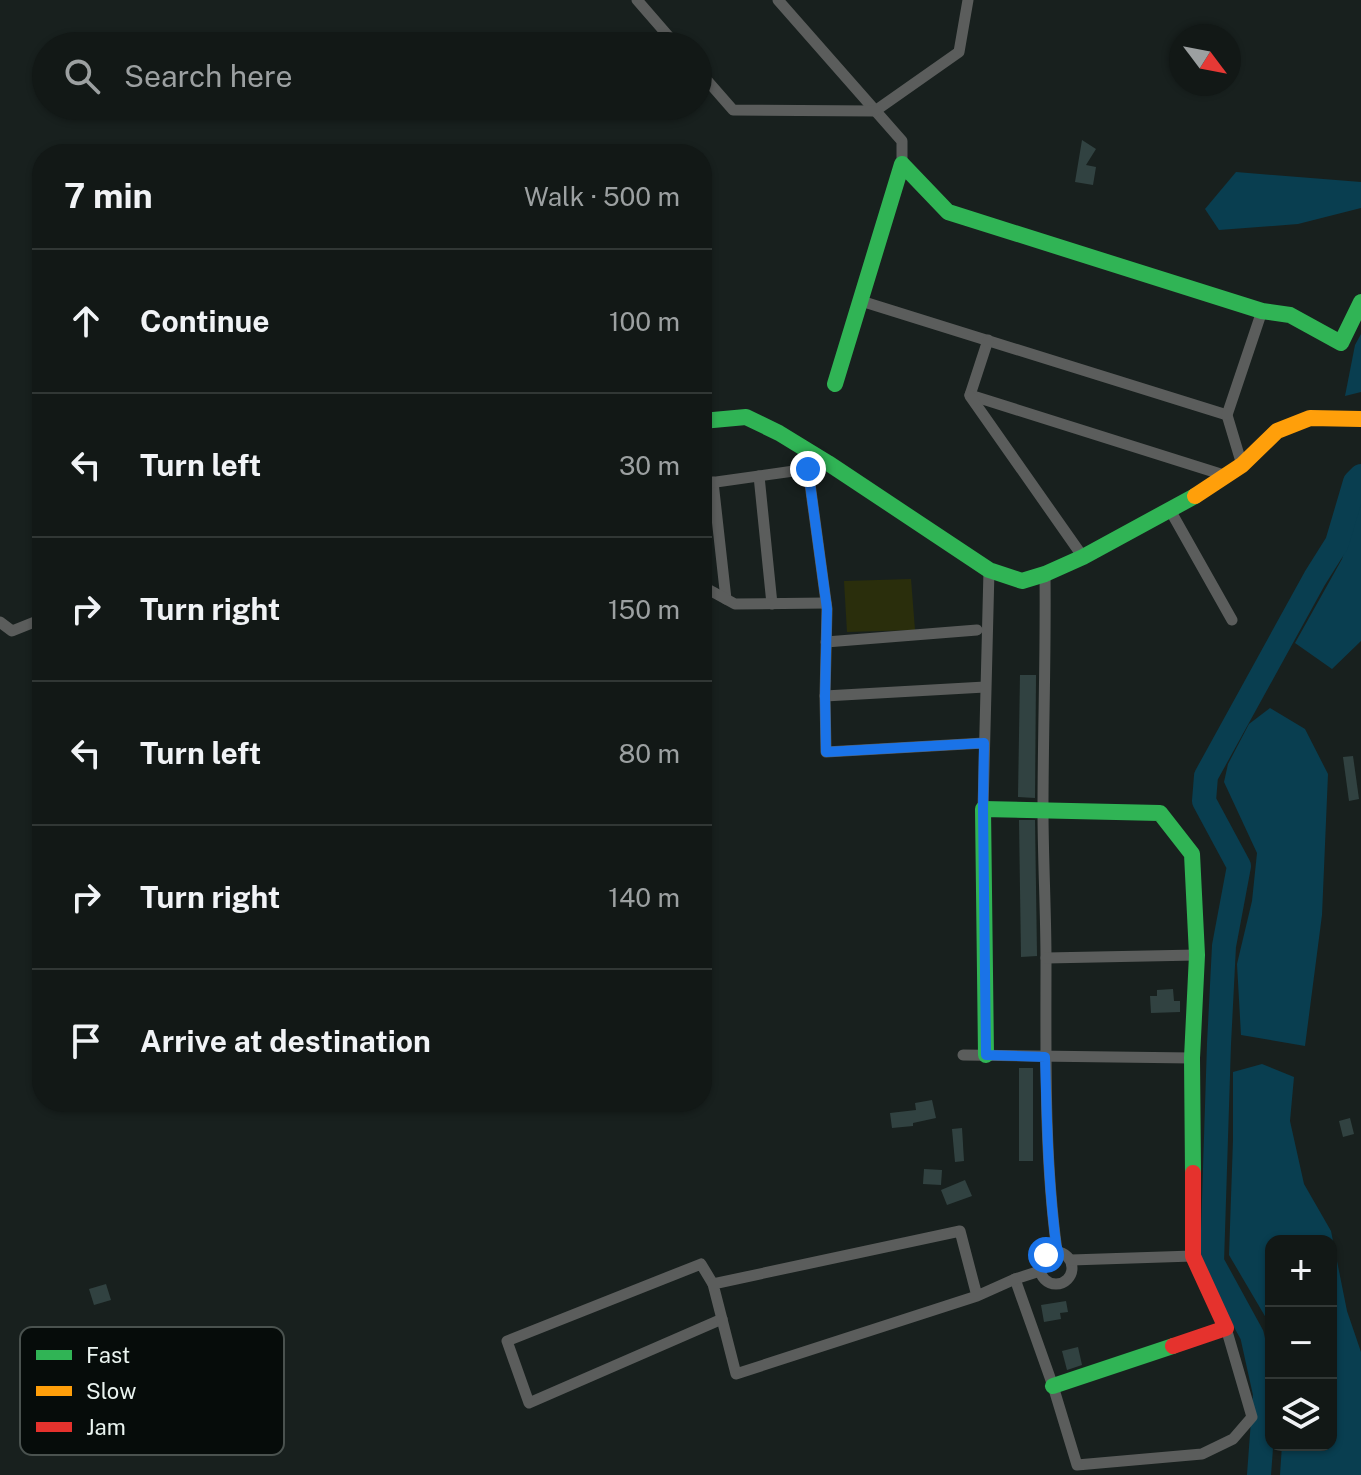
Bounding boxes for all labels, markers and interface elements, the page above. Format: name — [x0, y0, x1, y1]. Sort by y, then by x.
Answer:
north arrow — [1169, 24, 1241, 96]
search box — [32, 32, 712, 120]
icon: search — [60, 54, 104, 98]
text: Search here — [124, 58, 292, 94]
text: 7 min — [64, 176, 153, 216]
text: Walk · 500 m — [524, 181, 680, 212]
icon: ahead — [64, 299, 108, 343]
text: Continue — [140, 303, 270, 339]
text: 100 m — [609, 306, 680, 337]
icon: left — [64, 443, 108, 487]
text: Turn left — [140, 447, 261, 483]
text: 30 m — [619, 450, 680, 481]
route end — [790, 451, 826, 487]
icon: right — [64, 587, 108, 631]
text: Turn right — [140, 591, 280, 627]
text: 150 m — [608, 594, 680, 625]
icon: left — [64, 731, 108, 775]
text: Turn left — [140, 735, 261, 771]
text: 80 m — [619, 738, 680, 769]
icon: right — [64, 875, 108, 919]
text: Turn right — [140, 879, 280, 915]
text: 140 m — [608, 882, 680, 913]
icon: arrive — [64, 1019, 108, 1063]
text: Arrive at destination — [140, 1023, 431, 1059]
map controls — [1265, 1235, 1337, 1451]
button: + — [1265, 1235, 1337, 1307]
route start — [1028, 1237, 1064, 1273]
button: − — [1265, 1307, 1337, 1379]
legend — [20, 1327, 284, 1455]
text: Fast — [86, 1342, 130, 1368]
text: Slow — [86, 1378, 136, 1404]
button: layers — [1265, 1379, 1337, 1451]
text: Jam — [86, 1414, 126, 1440]

